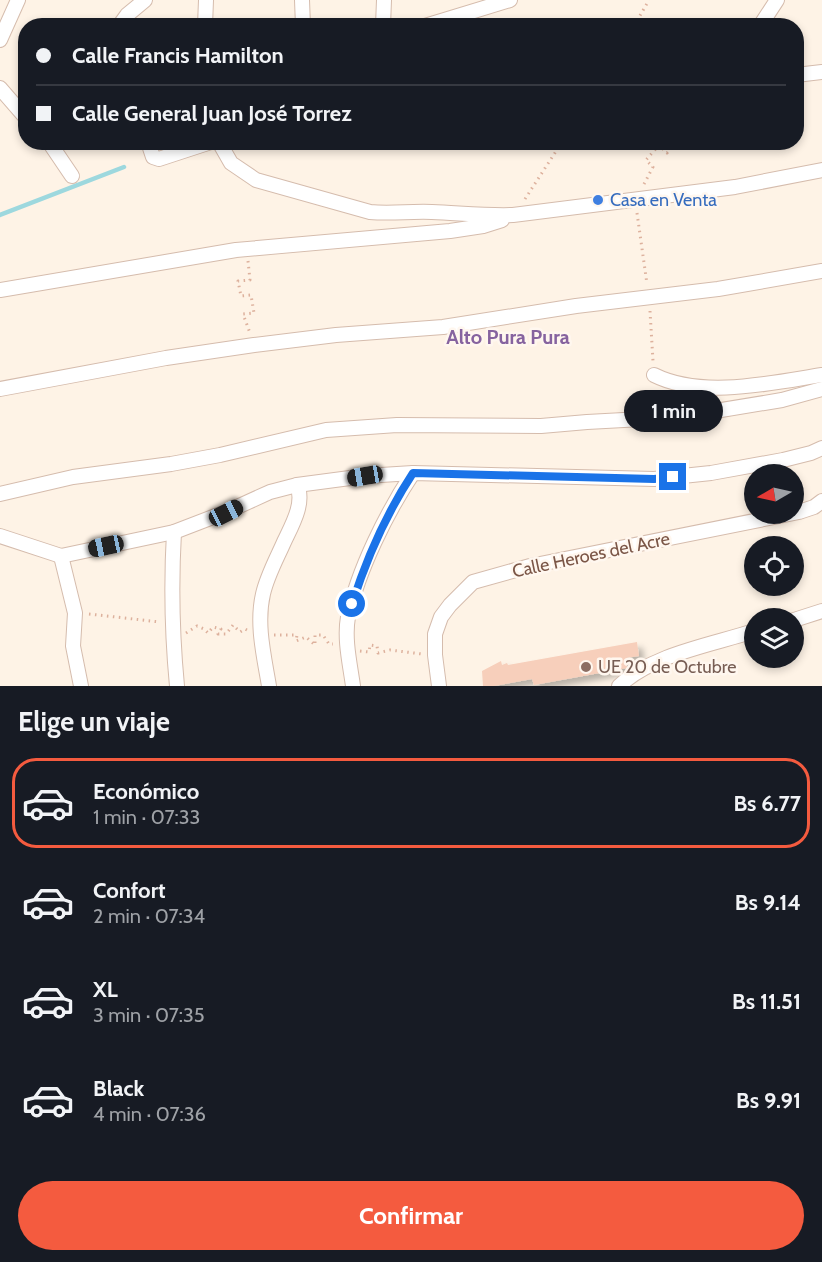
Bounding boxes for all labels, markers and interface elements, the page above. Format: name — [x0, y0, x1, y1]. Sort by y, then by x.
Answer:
text: Calle Francis Hamilton — [72, 42, 284, 69]
text: Calle General Juan José Torrez — [72, 100, 352, 127]
place label: Casa en Venta — [610, 189, 717, 211]
marker: Casa en Venta — [591, 193, 605, 207]
district label: Alto Pura Pura — [446, 325, 570, 349]
callout: 1 min — [624, 390, 722, 432]
text: 1 min — [651, 399, 696, 423]
route end — [659, 463, 686, 490]
car — [346, 464, 384, 488]
north arrow — [744, 464, 804, 524]
map controls — [744, 464, 804, 668]
car — [206, 497, 246, 529]
street label: Calle Heroes del Acre — [510, 528, 672, 582]
car — [87, 533, 125, 559]
button: locate — [744, 536, 804, 596]
route start — [338, 590, 365, 617]
button: layers — [744, 608, 804, 668]
place label: UE 20 de Octubre — [598, 656, 736, 678]
marker: UE 20 de Octubre — [579, 660, 593, 674]
text: Elige un viaje — [18, 705, 170, 738]
icon: car — [21, 776, 75, 830]
text: Económico — [93, 778, 199, 805]
text: Bs 6.77 — [733, 790, 801, 817]
text: 1 min · 07:33 — [93, 805, 200, 829]
icon: car — [21, 875, 75, 929]
text: Confort — [93, 877, 166, 904]
text: Bs 9.14 — [735, 889, 801, 916]
text: 2 min · 07:34 — [93, 904, 205, 928]
icon: car — [21, 974, 75, 1028]
text: XL — [93, 976, 118, 1003]
text: Bs 11.51 — [732, 988, 801, 1015]
text: 3 min · 07:35 — [93, 1003, 205, 1027]
icon: car — [21, 1073, 75, 1127]
text: Black — [93, 1075, 144, 1102]
text: Bs 9.91 — [736, 1087, 801, 1114]
text: 4 min · 07:36 — [93, 1102, 206, 1126]
button: Confirmar — [18, 1181, 804, 1250]

